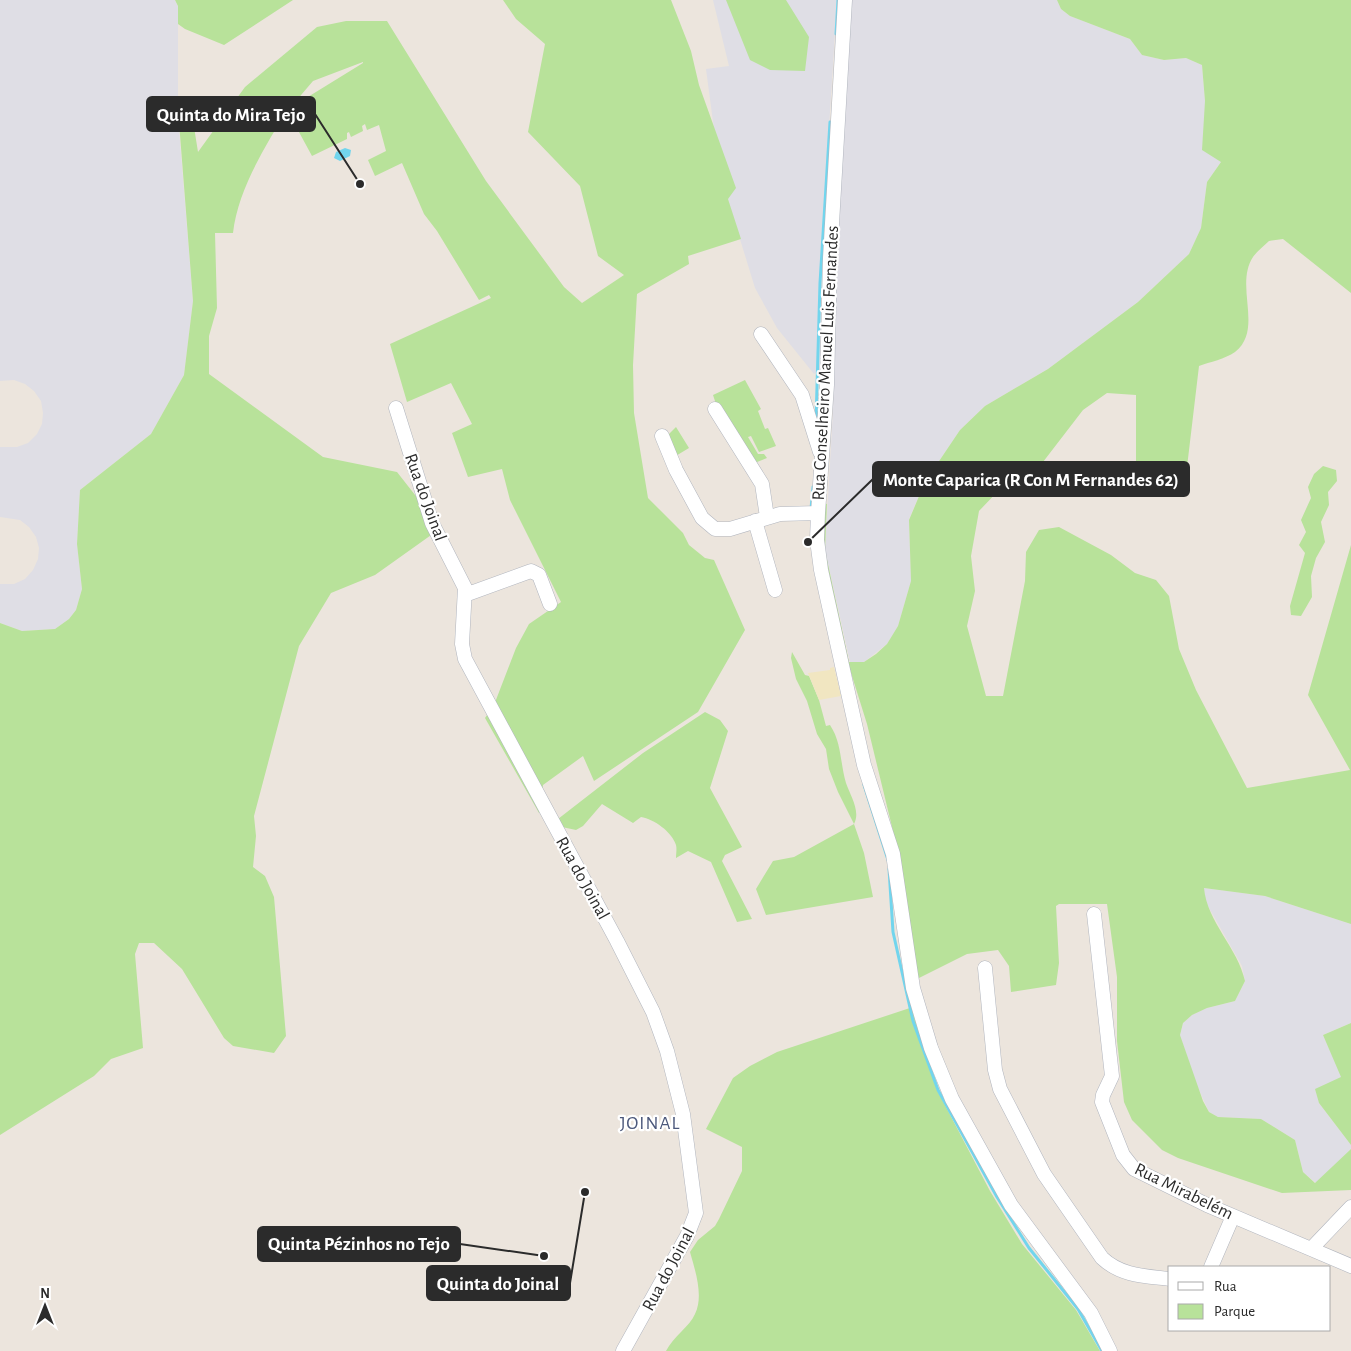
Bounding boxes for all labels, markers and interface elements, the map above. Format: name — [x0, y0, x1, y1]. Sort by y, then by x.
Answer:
callout: Quinta do Mira Tejo — [147, 97, 315, 131]
text: Quinta do Mira Tejo — [157, 106, 305, 125]
street label: Rua Conselheiro Manuel Luis Fernandes — [810, 225, 842, 501]
street label: Rua do Joinal — [401, 451, 449, 544]
callout: Monte Caparica (R Con M Fernandes 62) — [873, 462, 1189, 496]
text: Monte Caparica (R Con M Fernandes 62) — [883, 471, 1179, 490]
street label: Rua do Joinal — [552, 834, 612, 923]
district label: JOINAL — [620, 1114, 680, 1133]
street label: Rua Mirabelém — [1131, 1160, 1236, 1224]
street label: Rua do Joinal — [639, 1225, 698, 1314]
callout: Quinta Pézinhos no Tejo — [258, 1227, 460, 1261]
text: Quinta Pézinhos no Tejo — [268, 1235, 450, 1254]
callout: Quinta do Joinal — [427, 1266, 570, 1300]
legend — [1168, 1266, 1331, 1331]
text: Quinta do Joinal — [437, 1275, 559, 1294]
text: Rua — [1214, 1279, 1237, 1294]
north arrow — [20, 1281, 70, 1331]
text: N — [40, 1287, 50, 1301]
text: Parque — [1214, 1304, 1255, 1319]

